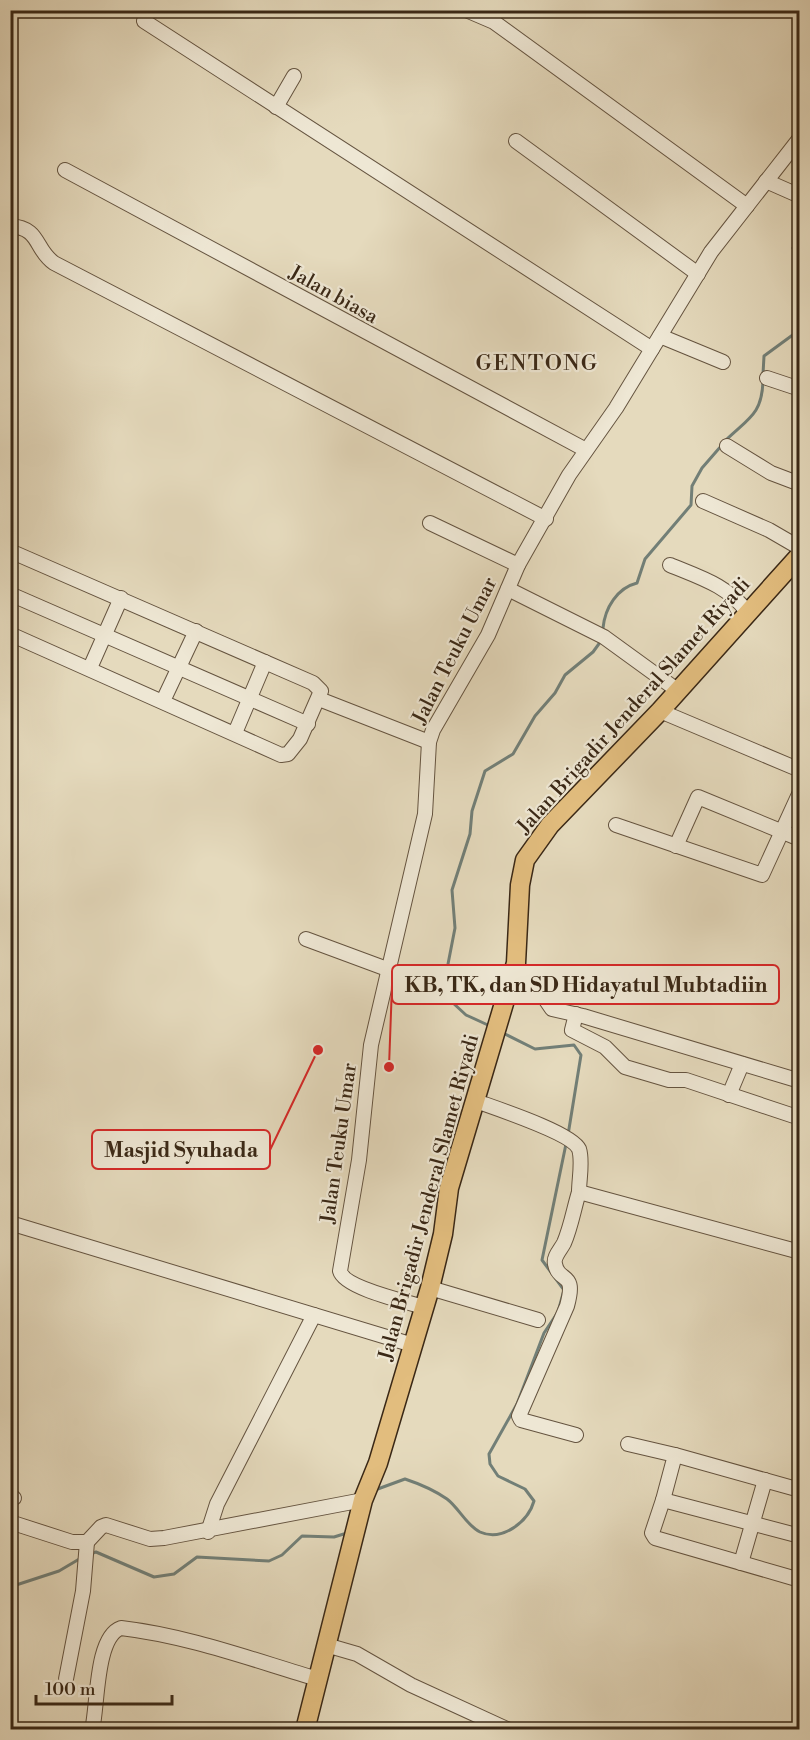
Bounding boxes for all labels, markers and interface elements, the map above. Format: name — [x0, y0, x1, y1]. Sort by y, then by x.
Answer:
street label: Jalan biasa — [284, 260, 383, 330]
district label: GENTONG — [476, 350, 598, 377]
street label: Jalan Brigadir Jenderal Slamet Riyadi — [511, 572, 756, 840]
street label: Jalan Teuku Umar — [407, 573, 503, 729]
callout: KB, TK, dan SD Hidayatul Mubtadiin — [392, 965, 779, 1004]
text: KB, TK, dan SD Hidayatul Mubtadiin — [405, 973, 767, 999]
street label: Jalan Brigadir Jenderal Slamet Riyadi — [374, 1031, 485, 1364]
street label: Jalan Teuku Umar — [316, 1061, 363, 1226]
callout: Masjid Syuhada — [92, 1130, 270, 1169]
text: Masjid Syuhada — [104, 1138, 259, 1164]
scale bar — [36, 1668, 172, 1706]
text: 100 m — [45, 1678, 96, 1701]

